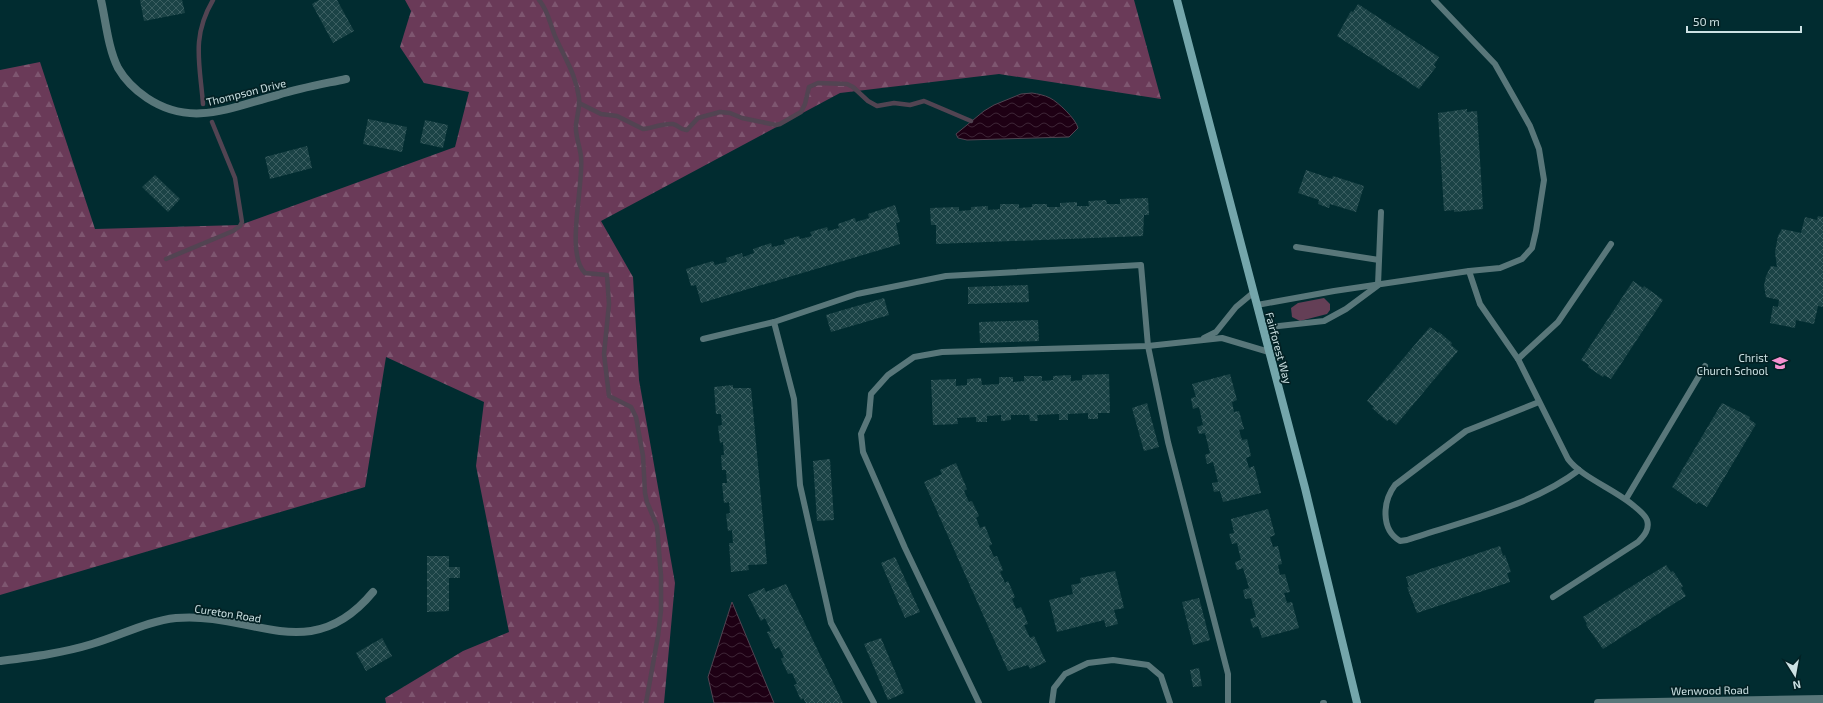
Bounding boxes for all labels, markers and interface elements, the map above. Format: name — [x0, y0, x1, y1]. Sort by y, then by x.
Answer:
scale bar — [1687, 8, 1801, 34]
text: 50 m — [1693, 14, 1720, 28]
street label: Thompson Drive — [205, 76, 287, 108]
street label: Fairforest Way — [1263, 311, 1295, 385]
place label: Christ Church School — [1697, 351, 1769, 377]
school or university icon: Christ Church School — [1771, 354, 1789, 372]
street label: Cureton Road — [194, 601, 262, 625]
north arrow — [1775, 655, 1815, 695]
text: N — [1792, 678, 1802, 692]
street label: Wenwood Road — [1671, 683, 1749, 697]

